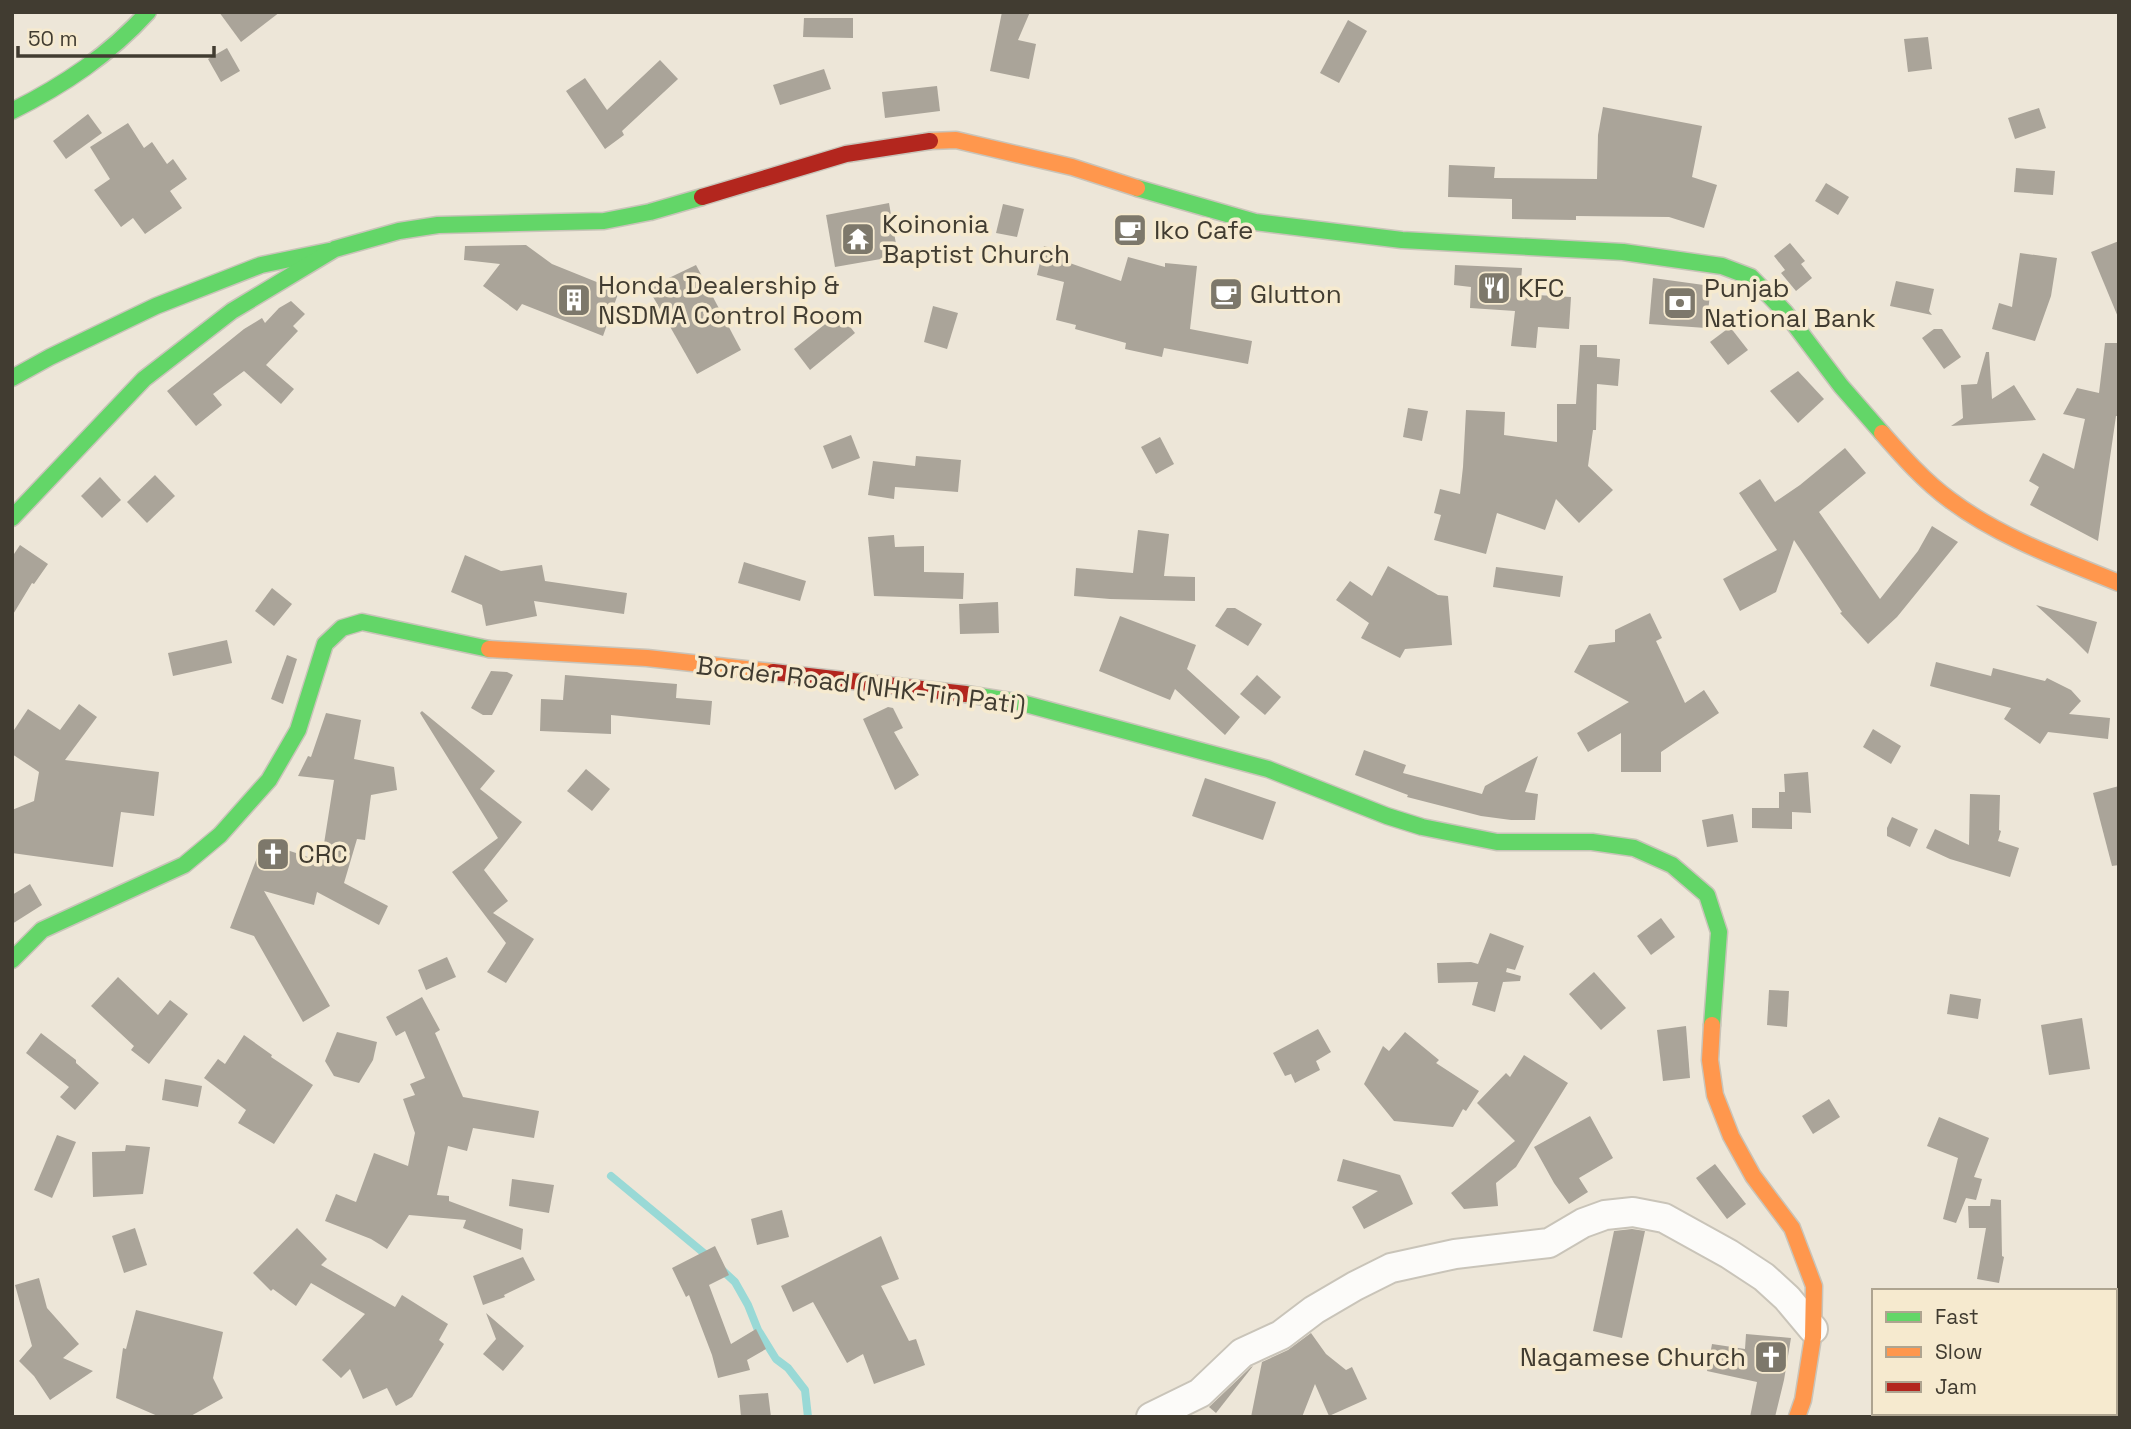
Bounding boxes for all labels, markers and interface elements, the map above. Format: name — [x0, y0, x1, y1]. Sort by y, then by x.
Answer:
scale bar — [18, 14, 214, 58]
text: 50 m — [28, 25, 78, 52]
place label: Koinonia Baptist Church — [882, 207, 1070, 271]
cafe icon: Iko Cafe — [1111, 211, 1149, 249]
place label: Iko Cafe — [1154, 213, 1253, 247]
temple icon: Koinonia Baptist Church — [839, 220, 877, 258]
place label: Honda Dealership & NSDMA Control Room — [598, 268, 863, 332]
restaurant icon: KFC — [1475, 269, 1513, 307]
place label: KFC — [1518, 271, 1564, 305]
place label: Punjab National Bank — [1704, 271, 1876, 335]
cafe icon: Glutton — [1207, 275, 1245, 313]
place label: Glutton — [1250, 277, 1342, 311]
building icon: Honda Dealership & NSDMA Control Room — [555, 281, 593, 319]
bank icon: Punjab National Bank — [1661, 284, 1699, 322]
street label: Border Road (NHK-Tin Pati) — [694, 648, 1028, 722]
church icon: CRC — [254, 835, 292, 873]
place label: CRC — [298, 837, 348, 871]
legend — [1872, 1289, 2117, 1415]
text: Fast — [1935, 1303, 1979, 1330]
church icon: Nagamese Church — [1752, 1338, 1790, 1376]
text: Slow — [1935, 1338, 1983, 1365]
place label: Nagamese Church — [1520, 1340, 1746, 1374]
text: Jam — [1935, 1373, 1977, 1400]

